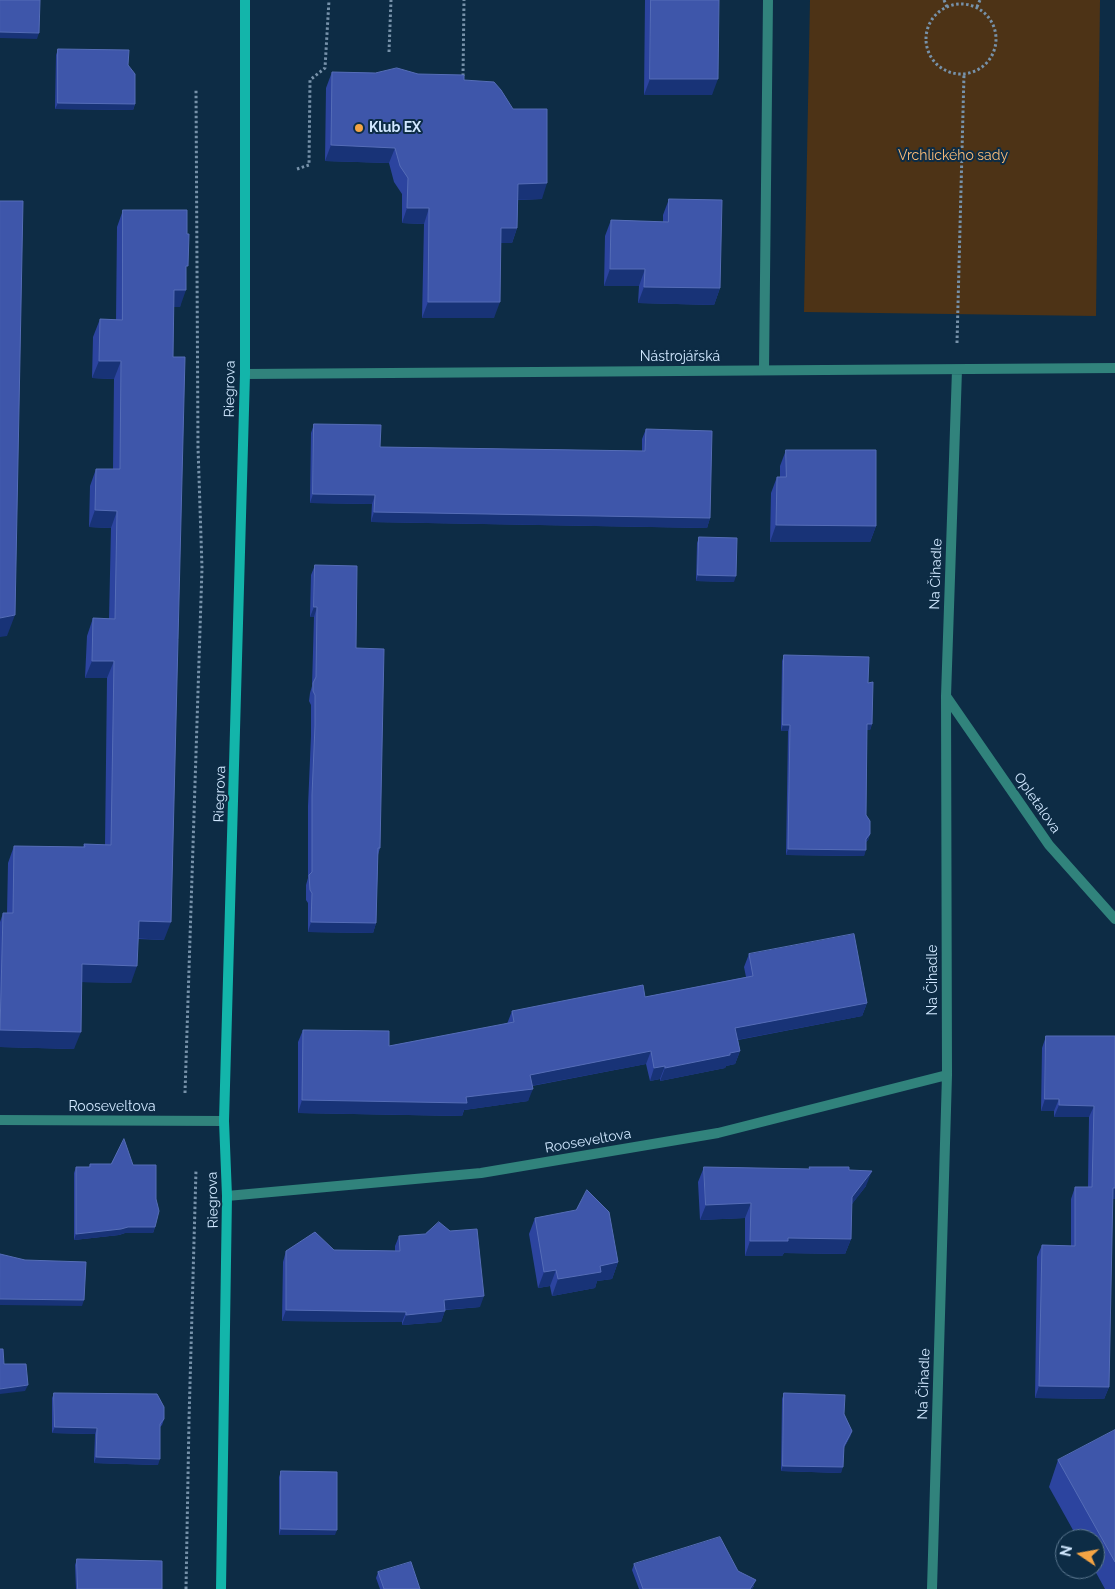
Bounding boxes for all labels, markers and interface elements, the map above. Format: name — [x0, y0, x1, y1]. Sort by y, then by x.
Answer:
place label: Klub EX — [369, 120, 421, 136]
marker: Klub EX — [353, 122, 365, 134]
park label: Vrchlického sady — [898, 148, 1008, 164]
street label: Nástrojářská — [640, 349, 720, 365]
street label: Riegrova — [221, 361, 239, 417]
street label: Na Čihadle — [926, 538, 946, 610]
street label: Riegrova — [211, 765, 229, 823]
street label: Opletalova — [1010, 769, 1064, 837]
street label: Na Čihadle — [925, 944, 941, 1016]
street label: Rooseveltova — [68, 1099, 156, 1115]
street label: Rooseveltova — [544, 1125, 632, 1157]
street label: Riegrova — [204, 1172, 222, 1228]
street label: Na Čihadle — [914, 1348, 934, 1420]
north arrow — [1055, 1529, 1105, 1579]
text: N — [1057, 1544, 1075, 1558]

